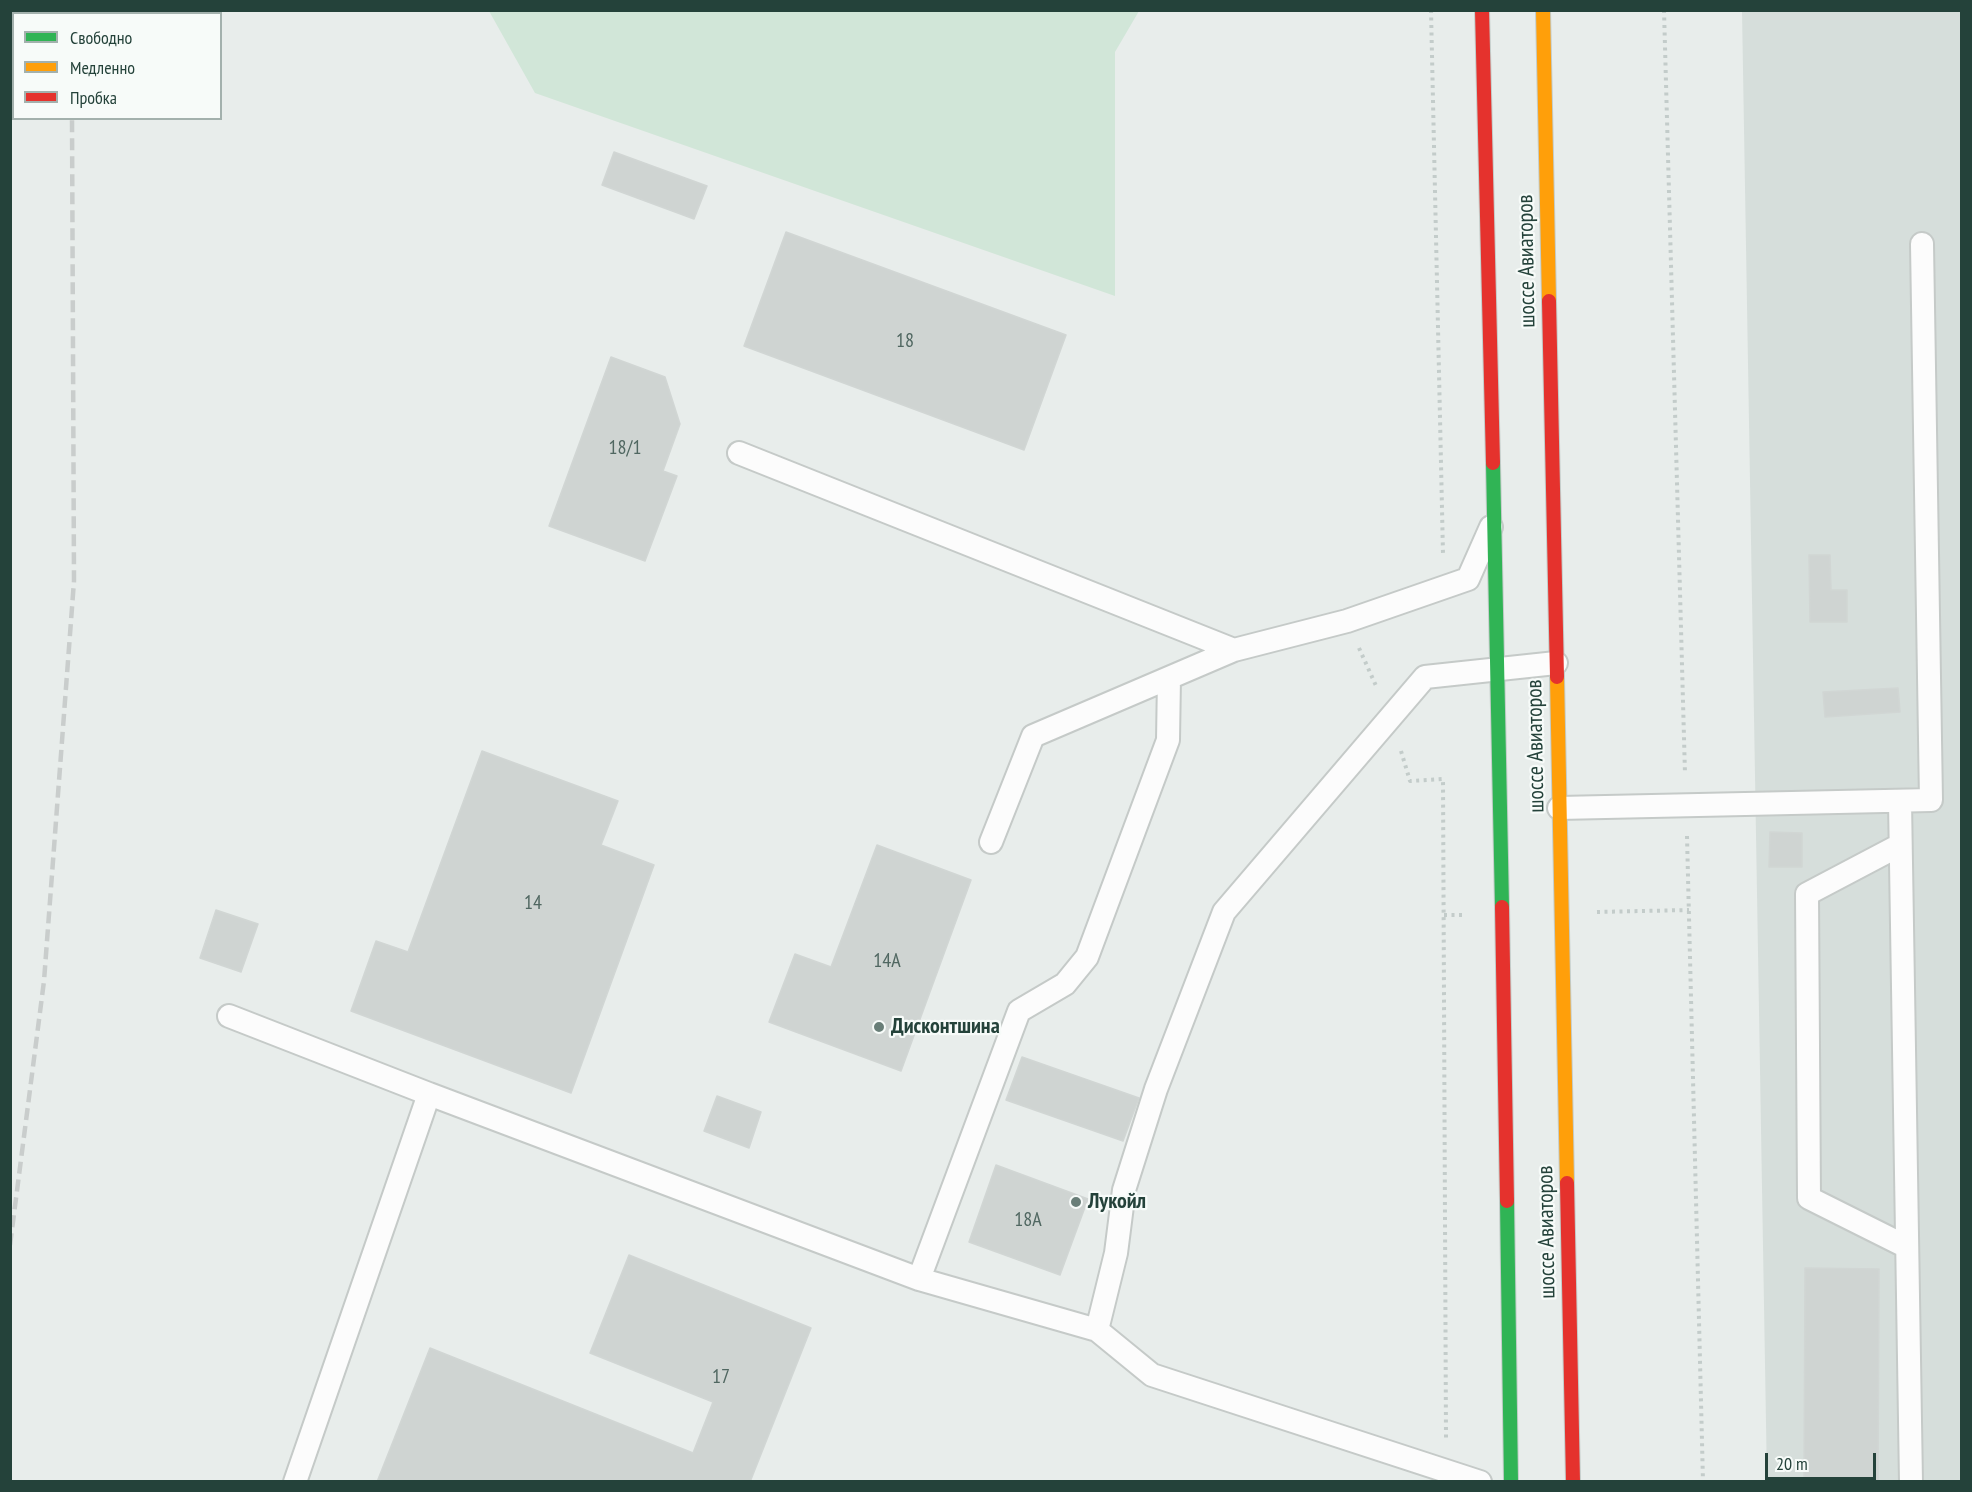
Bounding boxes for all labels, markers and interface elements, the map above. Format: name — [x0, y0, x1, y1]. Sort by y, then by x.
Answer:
legend — [12, 12, 222, 120]
text: Свободно — [70, 26, 132, 49]
text: Медленно — [70, 56, 135, 79]
text: Пробка — [70, 86, 117, 109]
street label: шоссе Авиаторов — [1513, 194, 1541, 328]
house number: 18 — [896, 329, 914, 353]
house number: 18/1 — [609, 436, 641, 460]
street label: шоссе Авиаторов — [1522, 679, 1550, 813]
house number: 14 — [524, 891, 542, 915]
house number: 14А — [873, 949, 901, 973]
place label: Дисконтшина — [891, 1014, 1000, 1040]
marker: Дисконтшина — [872, 1020, 886, 1034]
street label: шоссе Авиаторов — [1533, 1165, 1561, 1299]
place label: Лукойл — [1088, 1189, 1146, 1215]
marker: Лукойл — [1069, 1195, 1083, 1209]
house number: 18А — [1014, 1208, 1042, 1232]
house number: 17 — [712, 1365, 730, 1389]
scale bar — [1768, 1441, 1879, 1479]
text: 20 m — [1776, 1452, 1808, 1475]

